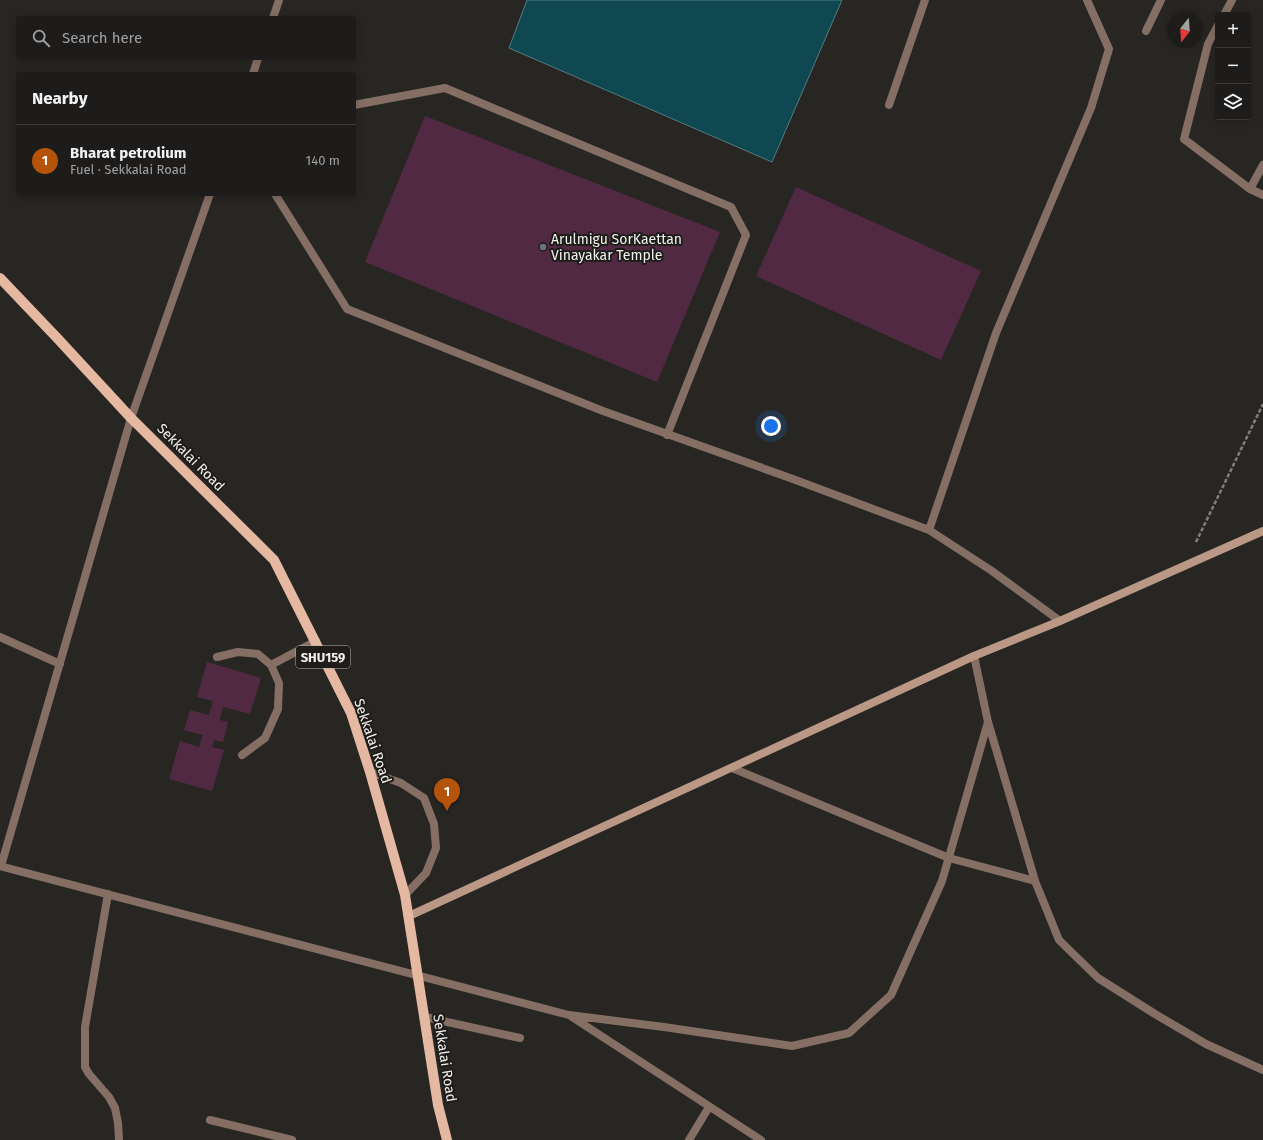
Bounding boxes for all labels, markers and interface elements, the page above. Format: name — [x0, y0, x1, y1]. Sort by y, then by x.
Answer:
north arrow — [1167, 12, 1203, 48]
map controls — [1215, 12, 1251, 120]
button: + — [1215, 12, 1251, 48]
search box — [16, 16, 356, 60]
icon: search — [30, 27, 52, 49]
text: Search here — [62, 29, 142, 47]
button: − — [1215, 48, 1251, 84]
button: layers — [1215, 84, 1251, 120]
text: Nearby — [32, 88, 87, 109]
text: Bharat petrolium — [70, 144, 186, 162]
text: 1 — [42, 153, 48, 168]
text: 140 m — [306, 153, 340, 168]
text: Fuel · Sekkalai Road — [70, 162, 187, 177]
place label: Arulmigu SorKaettan Vinayakar Temple — [551, 231, 682, 264]
marker: Arulmigu SorKaettan Vinayakar Temple — [538, 242, 548, 252]
your location — [761, 416, 781, 436]
street label: Sekkalai Road — [153, 420, 228, 495]
road number: SHU159 — [296, 646, 350, 668]
street label: Sekkalai Road — [350, 697, 395, 786]
pin: 1 — [434, 778, 460, 811]
street label: Sekkalai Road — [429, 1013, 460, 1103]

